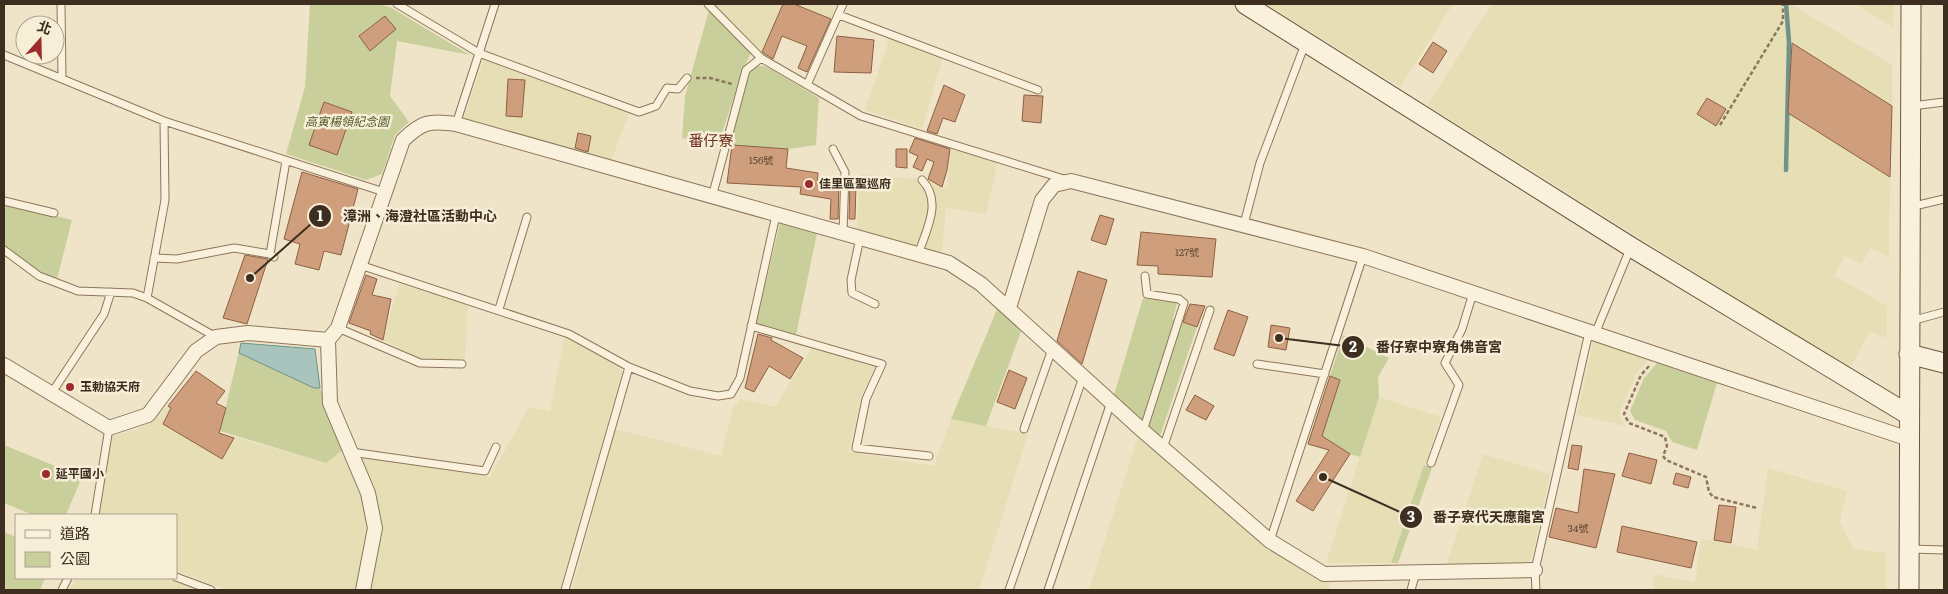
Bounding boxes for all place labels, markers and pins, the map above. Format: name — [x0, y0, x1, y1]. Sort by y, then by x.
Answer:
place label: 佳里區聖巡府 — [819, 174, 891, 192]
marker: 佳里區聖巡府 — [803, 178, 815, 190]
callout: 漳洲、海澄社區活動中心 — [308, 202, 507, 231]
callout: 番仔寮中寮角佛音宮 — [1341, 332, 1512, 361]
place label: 玉勅協天府 — [80, 377, 140, 395]
marker: 玉勅協天府 — [64, 381, 76, 393]
place label: 延平國小 — [56, 464, 104, 482]
marker: 延平國小 — [40, 468, 52, 480]
callout: 番子寮代天應龍宮 — [1398, 503, 1555, 532]

